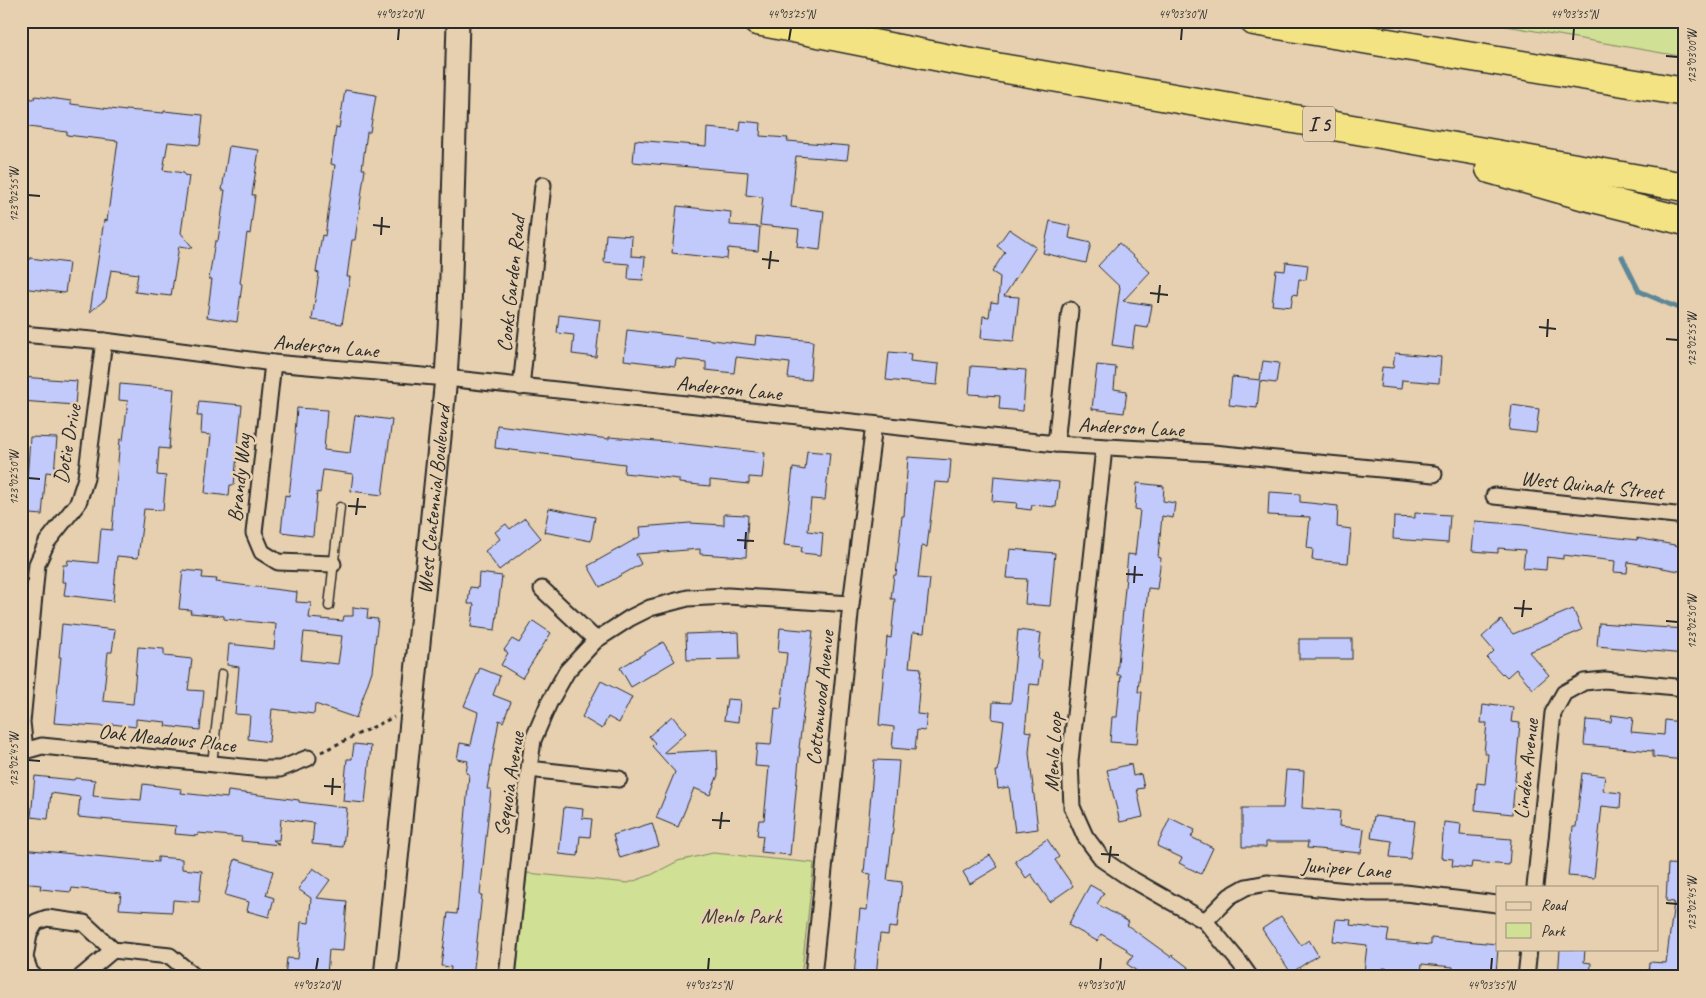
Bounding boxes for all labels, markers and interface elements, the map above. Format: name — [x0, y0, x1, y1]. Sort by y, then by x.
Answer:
text: 44°03'20"N — [375, 6, 424, 22]
text: 44°03'25"N — [767, 6, 816, 22]
text: 44°03'30"N — [1158, 6, 1207, 22]
text: 44°03'35"N — [1550, 6, 1599, 22]
text: 123°03'00"W — [1684, 28, 1700, 84]
road number: I 5 — [1303, 106, 1335, 142]
text: 123°02'55"W — [6, 166, 22, 222]
street label: Cooks Garden Road — [491, 212, 531, 353]
text: 123°02'55"W — [1684, 311, 1700, 367]
street label: Anderson Lane — [272, 328, 382, 364]
street label: Anderson Lane — [675, 370, 785, 407]
street label: West Centennial Boulevard — [411, 400, 457, 595]
street label: Dotie Drive — [47, 401, 87, 486]
street label: Anderson Lane — [1078, 411, 1186, 443]
street label: Brandy Way — [221, 431, 257, 523]
text: 123°02'50"W — [6, 449, 22, 505]
street label: West Quinalt Street — [1520, 465, 1666, 506]
text: 123°02'50"W — [1684, 593, 1700, 649]
street label: Cottonwood Avenue — [800, 627, 840, 767]
street label: Menlo Loop — [1038, 710, 1068, 792]
street label: Linden Avenue — [1508, 717, 1544, 820]
street label: Oak Meadows Place — [97, 718, 238, 758]
street label: Sequoia Avenue — [488, 729, 530, 838]
text: 123°02'45"W — [6, 731, 22, 787]
street label: Juniper Lane — [1300, 852, 1392, 884]
text: 123°02'45"W — [1684, 875, 1700, 931]
legend — [1496, 886, 1658, 950]
text: Road — [1541, 896, 1568, 915]
park label: Menlo Park — [701, 903, 783, 929]
text: Park — [1541, 922, 1566, 941]
text: 44°03'20"N — [292, 977, 341, 993]
text: 44°03'25"N — [684, 977, 733, 993]
text: 44°03'30"N — [1076, 977, 1125, 993]
text: 44°03'35"N — [1467, 977, 1516, 993]

